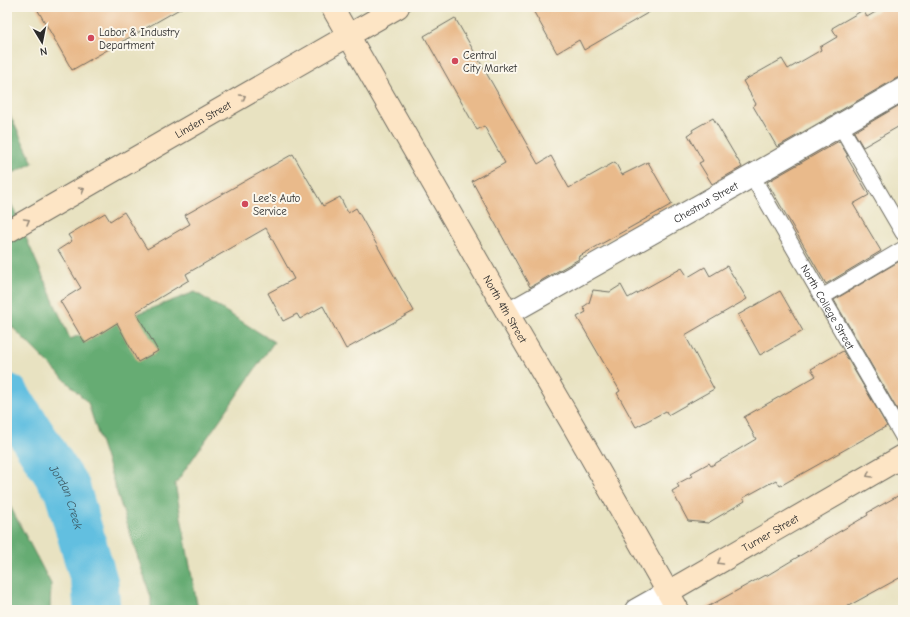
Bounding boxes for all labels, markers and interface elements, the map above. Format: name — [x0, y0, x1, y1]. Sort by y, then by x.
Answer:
north arrow — [22, 22, 62, 62]
place label: Labor & Industry Department — [99, 26, 179, 52]
marker: Labor & Industry Department — [86, 33, 96, 43]
text: N — [39, 44, 48, 58]
place label: Central City Market — [463, 49, 518, 75]
marker: Central City Market — [450, 56, 460, 66]
one-way arrow — [239, 94, 246, 101]
street label: Linden Street — [172, 98, 234, 141]
street label: Chestnut Street — [671, 178, 741, 226]
one-way arrow — [78, 187, 85, 194]
place label: Lee's Auto Service — [253, 192, 301, 218]
marker: Lee's Auto Service — [240, 199, 250, 209]
one-way arrow — [23, 218, 30, 225]
street label: North College Street — [798, 262, 858, 352]
street label: North 4th Street — [481, 273, 530, 346]
water label: Jordan Creek — [46, 461, 86, 531]
one-way arrow — [866, 471, 873, 478]
street label: Turner Street — [740, 511, 801, 554]
one-way arrow — [717, 557, 725, 564]

